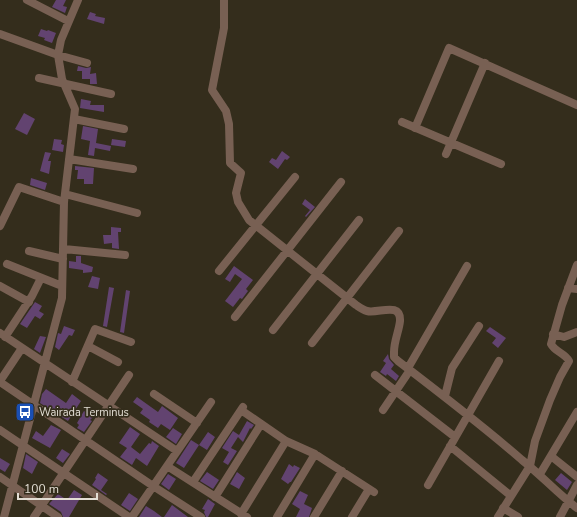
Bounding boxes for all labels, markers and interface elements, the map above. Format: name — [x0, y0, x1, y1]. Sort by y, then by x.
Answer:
bus stop icon: Wairada Terminus — [14, 401, 36, 423]
place label: Wairada Terminus — [39, 405, 129, 420]
scale bar — [18, 475, 97, 501]
text: 100 m — [24, 481, 59, 497]

